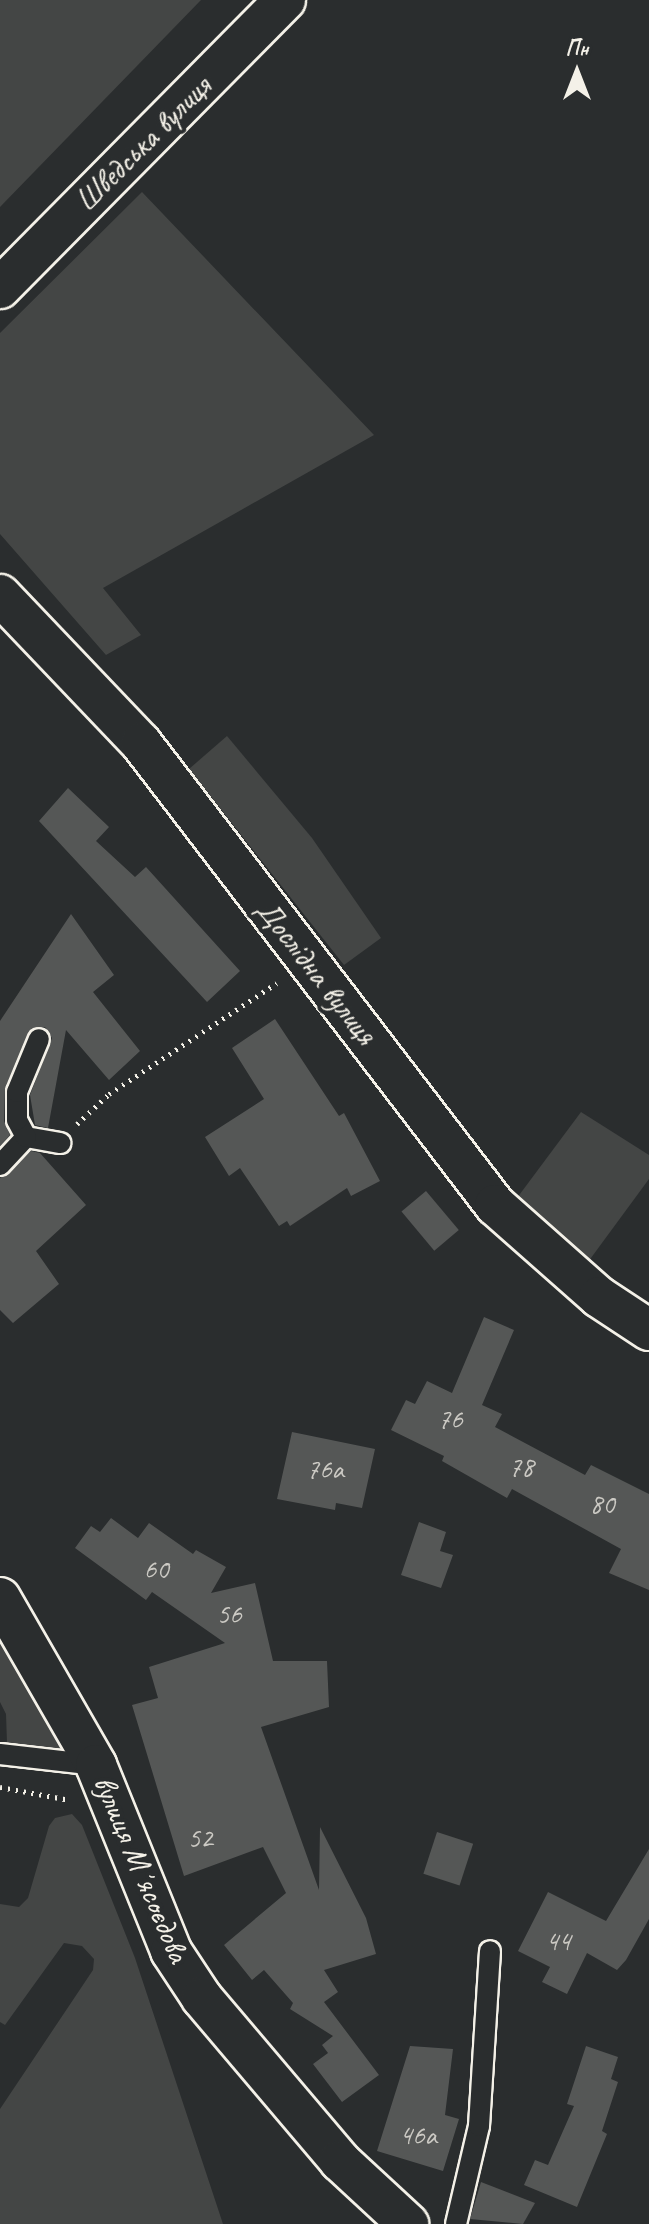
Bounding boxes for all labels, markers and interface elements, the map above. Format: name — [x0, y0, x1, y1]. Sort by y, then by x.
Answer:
north arrow — [537, 32, 617, 112]
text: Пн — [565, 34, 589, 62]
street label: Шведська вулиця — [66, 67, 220, 221]
street label: Дослідна вулиця — [247, 891, 385, 1053]
house number: 76 — [437, 1402, 463, 1436]
house number: 78 — [508, 1450, 534, 1484]
house number: 76а — [306, 1452, 344, 1486]
house number: 80 — [589, 1487, 615, 1521]
house number: 60 — [143, 1552, 169, 1586]
house number: 56 — [216, 1597, 242, 1631]
street label: вулиця Мʼясоєдова — [84, 1770, 198, 1968]
house number: 52 — [187, 1821, 213, 1855]
house number: 44 — [545, 1924, 571, 1958]
house number: 46а — [399, 2118, 437, 2152]

